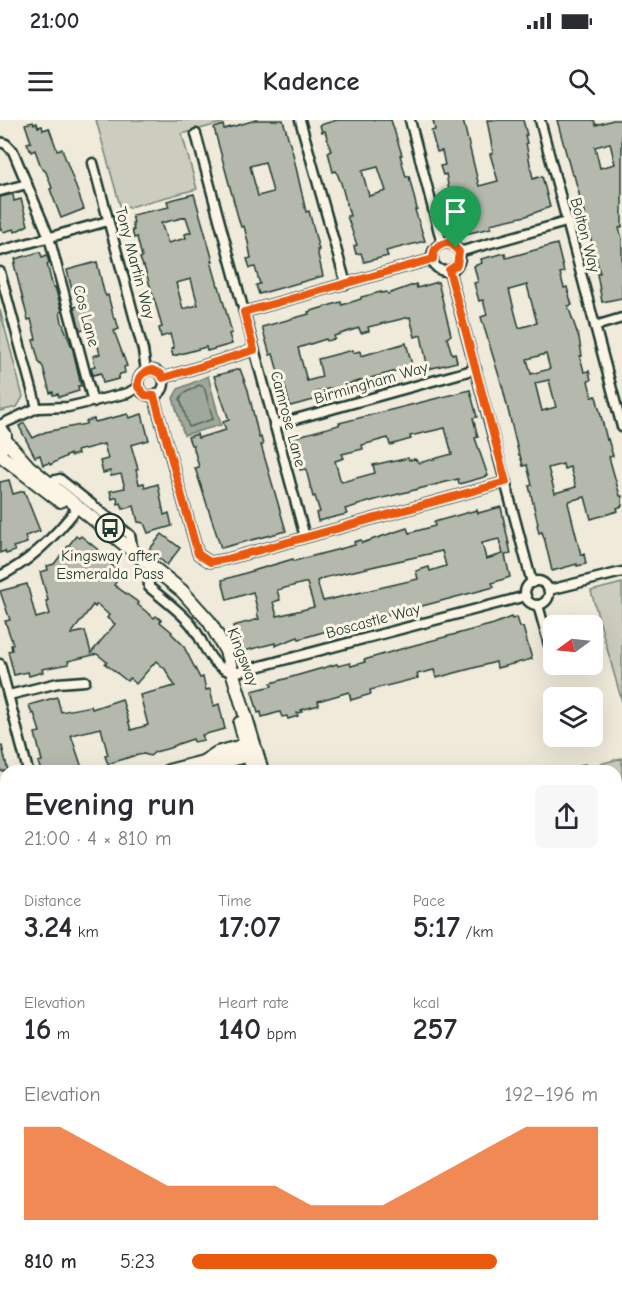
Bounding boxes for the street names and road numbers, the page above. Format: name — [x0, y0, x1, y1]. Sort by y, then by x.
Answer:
street label: Bolton Way — [566, 196, 604, 275]
street label: Tony Martin Way — [111, 205, 159, 322]
street label: Cos Lane — [69, 283, 103, 349]
street label: Birmingham Way — [312, 358, 431, 408]
street label: Camrose Lane — [267, 369, 309, 469]
street label: Boscastle Way — [324, 600, 423, 642]
street label: Kingsway — [224, 625, 263, 690]

